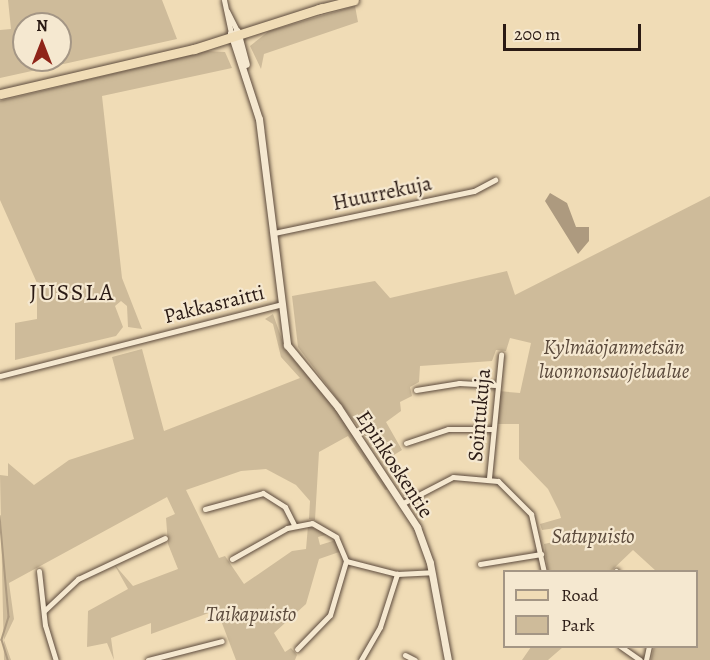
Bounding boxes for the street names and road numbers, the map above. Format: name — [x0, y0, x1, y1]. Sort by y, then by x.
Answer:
street label: Huurrekuja — [330, 170, 434, 216]
street label: Pakkasraitti — [161, 279, 267, 329]
street label: Sointukuja — [462, 367, 496, 463]
street label: Epinkoskentie — [351, 406, 439, 522]

